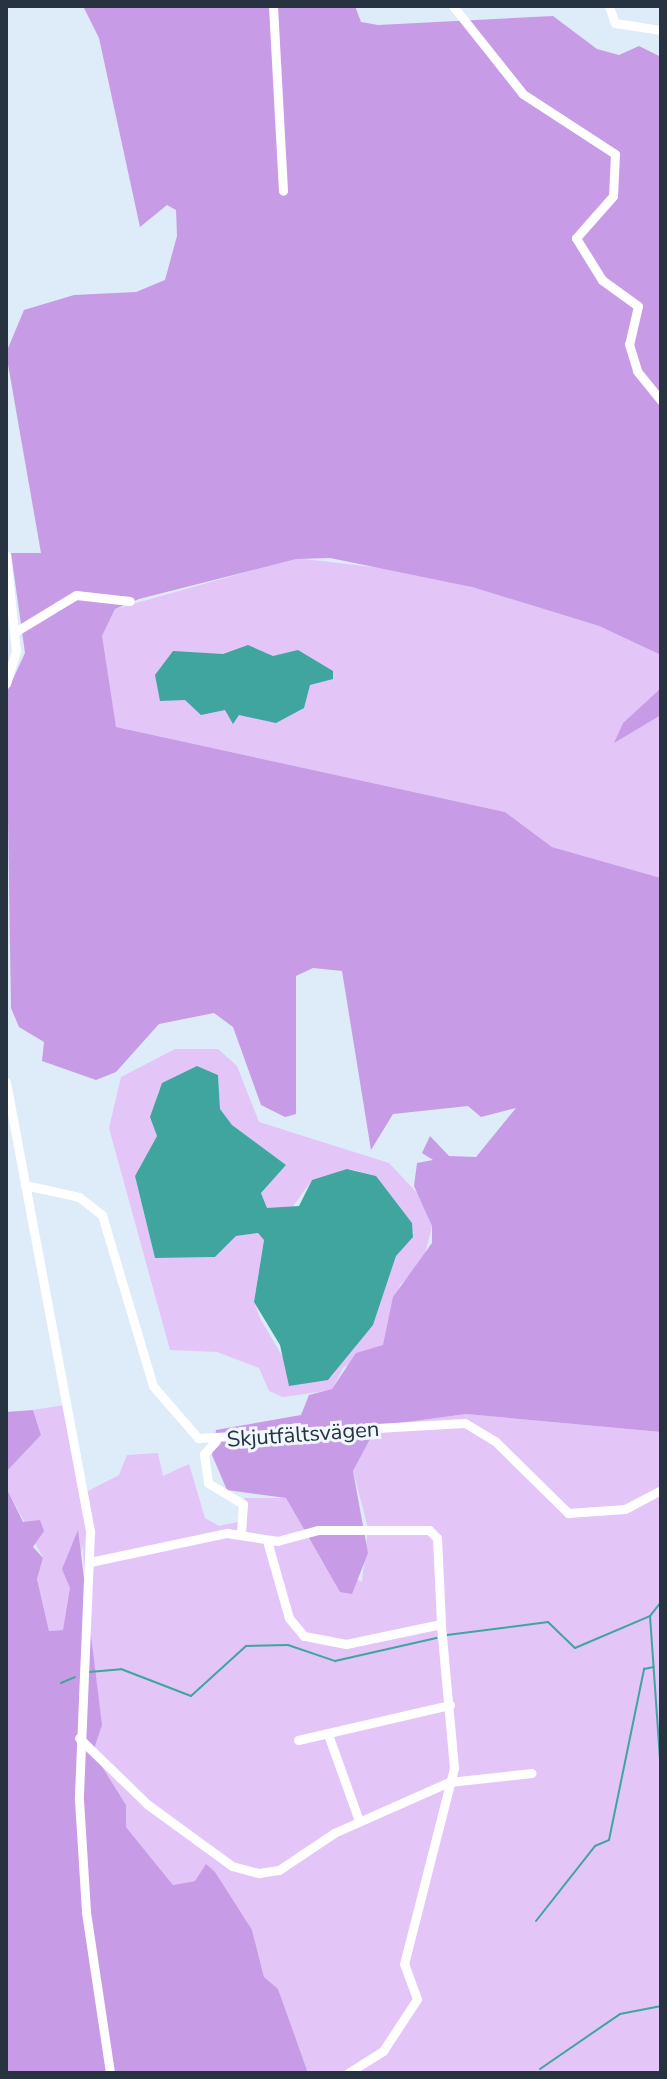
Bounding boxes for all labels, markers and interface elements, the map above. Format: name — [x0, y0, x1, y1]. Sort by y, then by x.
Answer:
street label: Skjutfältsvägen — [226, 1416, 380, 1454]

